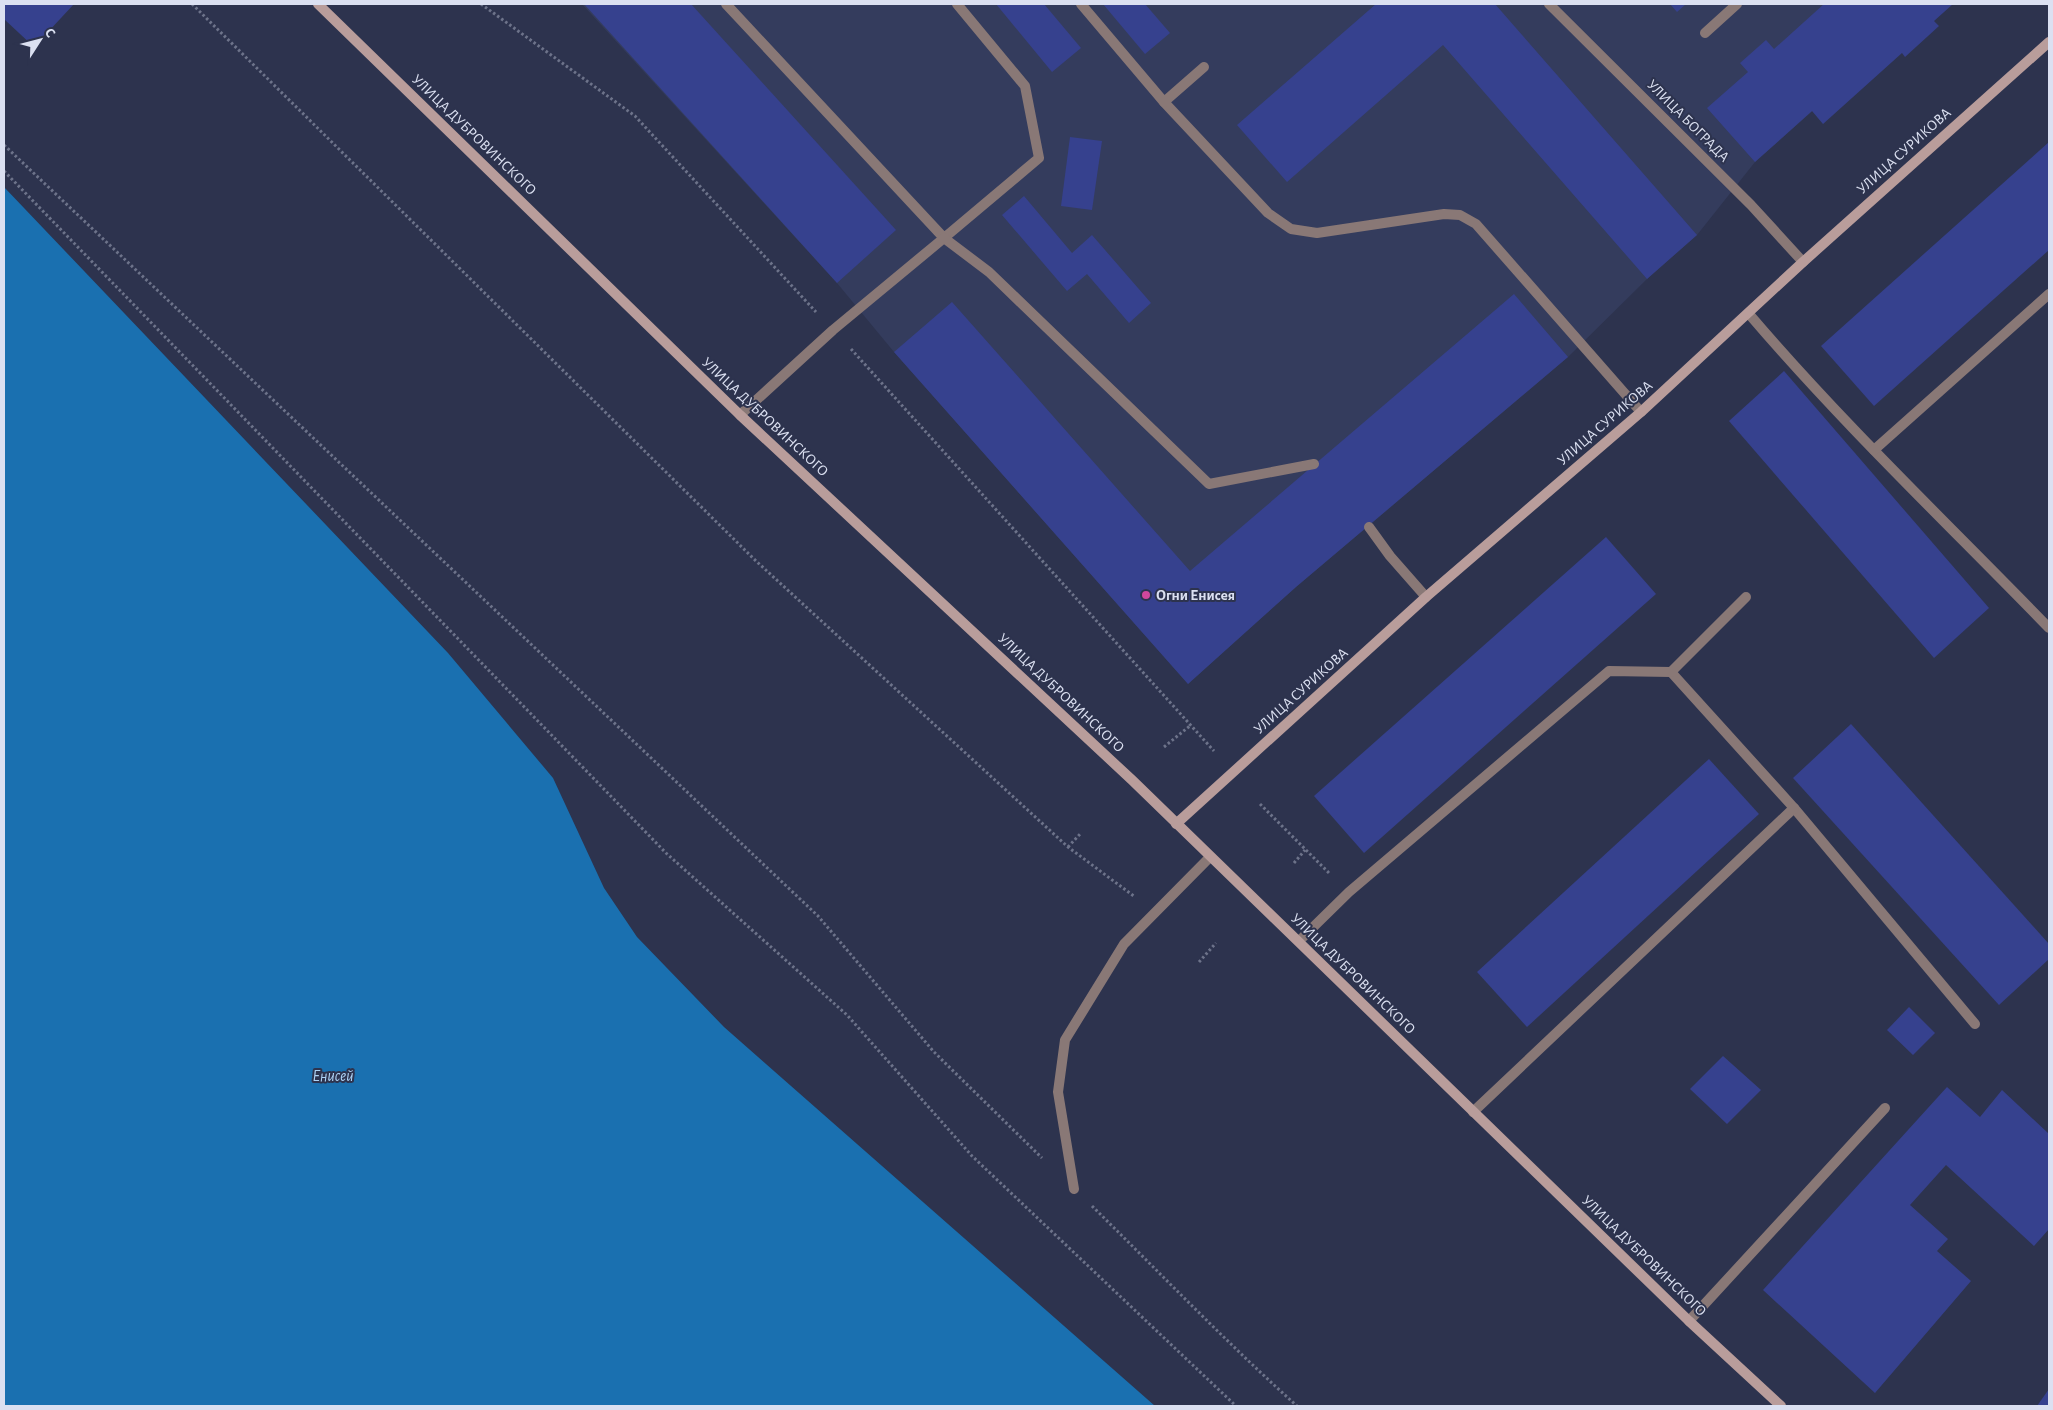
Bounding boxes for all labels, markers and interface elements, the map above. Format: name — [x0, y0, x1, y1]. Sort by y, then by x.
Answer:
north arrow — [15, 15, 65, 65]
text: С — [42, 26, 58, 40]
street label: УЛИЦА ДУБРОВИНСКОГО — [409, 72, 539, 198]
street label: УЛИЦА БОГРАДА — [1644, 77, 1732, 165]
street label: УЛИЦА СУРИКОВА — [1854, 105, 1954, 197]
street label: УЛИЦА ДУБРОВИНСКОГО — [699, 355, 831, 479]
street label: УЛИЦА СУРИКОВА — [1555, 378, 1656, 468]
place label: Огни Енисея — [1156, 588, 1235, 603]
marker: Огни Енисея — [1140, 589, 1152, 601]
street label: УЛИЦА ДУБРОВИНСКОГО — [995, 631, 1127, 755]
street label: УЛИЦА СУРИКОВА — [1251, 645, 1351, 737]
street label: УЛИЦА ДУБРОВИНСКОГО — [1288, 911, 1418, 1037]
water label: Енисей — [313, 1068, 354, 1084]
street label: УЛИЦА ДУБРОВИНСКОГО — [1579, 1193, 1709, 1319]

